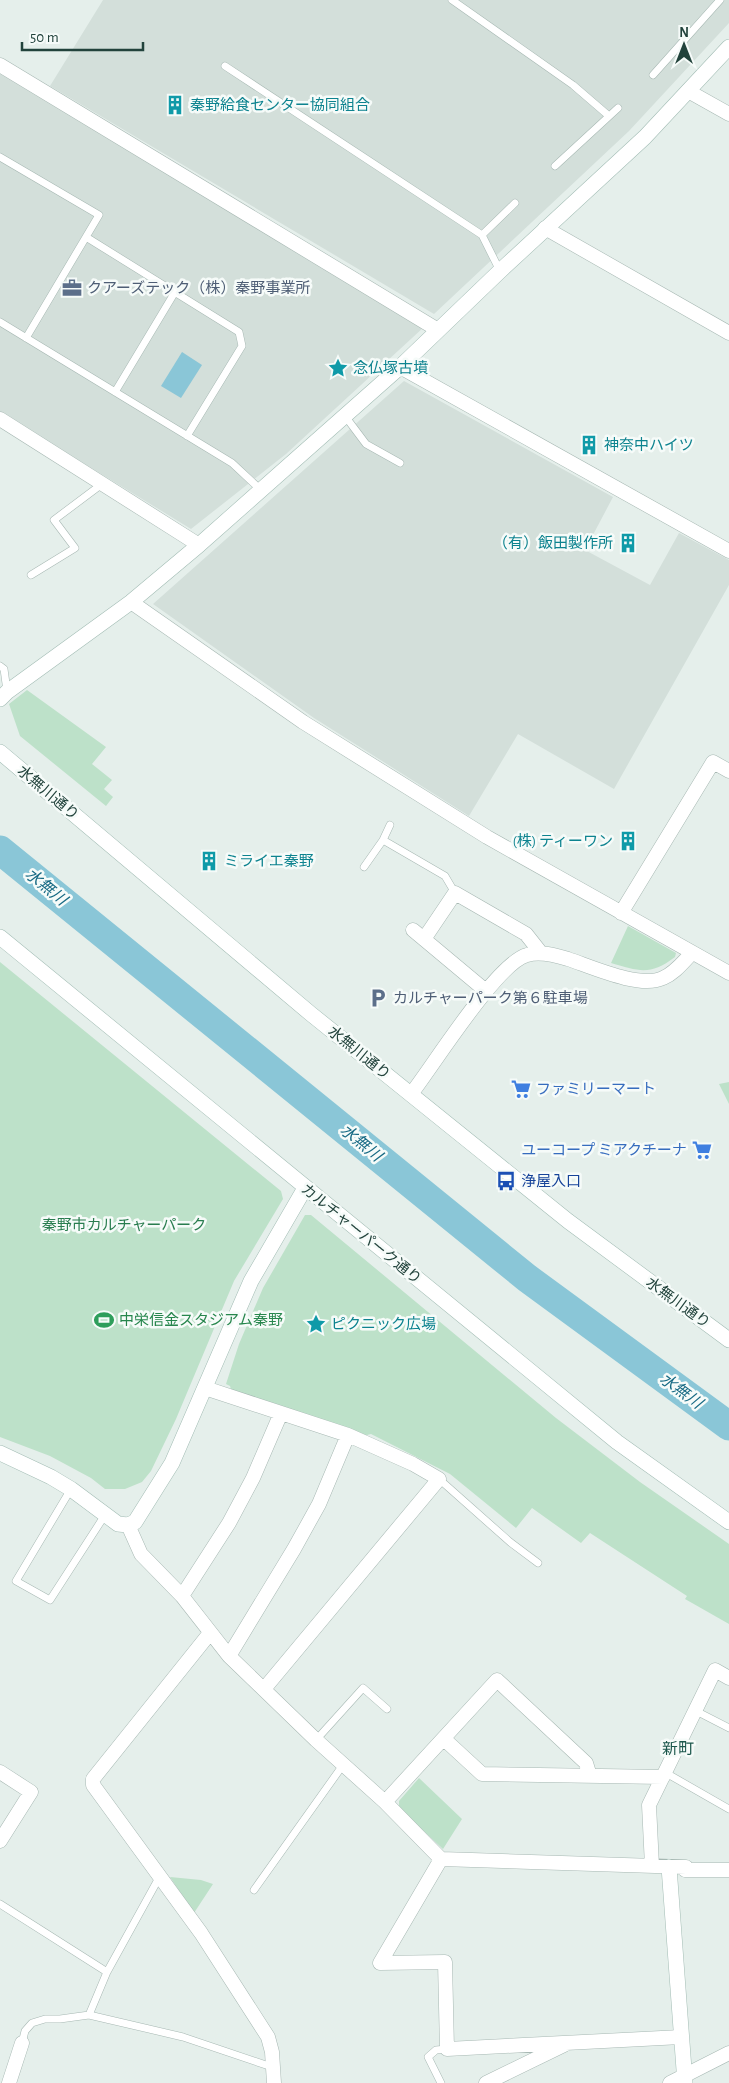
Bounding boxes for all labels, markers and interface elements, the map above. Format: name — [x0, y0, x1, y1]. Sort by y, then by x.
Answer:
scale bar — [22, 20, 144, 52]
north arrow — [659, 20, 709, 70]
text: N — [679, 26, 689, 40]
text: 50 m — [30, 30, 59, 45]
building icon: 秦野給食センター協同組合 — [164, 94, 186, 116]
place label: 秦野給食センター協同組合 — [190, 96, 370, 113]
office icon: クアーズテック（株）秦野事業所 — [61, 277, 83, 299]
place label: クアーズテック（株）秦野事業所 — [87, 280, 310, 296]
place icon: 念仏塚古墳 — [327, 357, 349, 379]
place label: 念仏塚古墳 — [353, 360, 428, 376]
building icon: 神奈中ハイツ — [578, 434, 600, 456]
place label: 神奈中ハイツ — [604, 437, 694, 453]
building icon: （有）飯田製作所 — [617, 532, 639, 554]
place label: （有）飯田製作所 — [493, 535, 613, 551]
street label: 水無川通り — [14, 762, 82, 823]
building icon: (株) ティーワン — [617, 830, 639, 852]
place label: (株) ティーワン — [513, 833, 613, 849]
building icon: ミライエ秦野 — [198, 850, 220, 872]
place label: ミライエ秦野 — [224, 853, 314, 869]
water label: 水無川 — [22, 865, 72, 910]
parking icon: カルチャーパーク第６駐車場 — [367, 987, 389, 1009]
place label: カルチャーパーク第６駐車場 — [393, 990, 588, 1006]
street label: 水無川通り — [325, 1023, 393, 1082]
supermarket icon: ファミリーマート — [510, 1078, 532, 1100]
place label: ファミリーマート — [536, 1082, 656, 1097]
water label: 水無川 — [337, 1121, 387, 1166]
supermarket icon: ユーコープ ミアクチーナ — [691, 1139, 713, 1161]
place label: ユーコープ ミアクチーナ — [521, 1142, 687, 1158]
bus stop icon: 浄屋入口 — [495, 1170, 517, 1192]
place label: 浄屋入口 — [521, 1173, 581, 1189]
street label: カルチャーパーク通り — [298, 1180, 425, 1287]
park label: 秦野市カルチャーパーク — [42, 1217, 206, 1233]
street label: 水無川通り — [643, 1274, 713, 1331]
sports icon: 中栄信金スタジアム秦野 — [93, 1309, 115, 1331]
place label: 中栄信金スタジアム秦野 — [119, 1312, 283, 1328]
place icon: ピクニック広場 — [305, 1313, 327, 1335]
place label: ピクニック広場 — [331, 1316, 436, 1332]
water label: 水無川 — [657, 1370, 707, 1413]
district label: 新町 — [662, 1740, 694, 1757]

